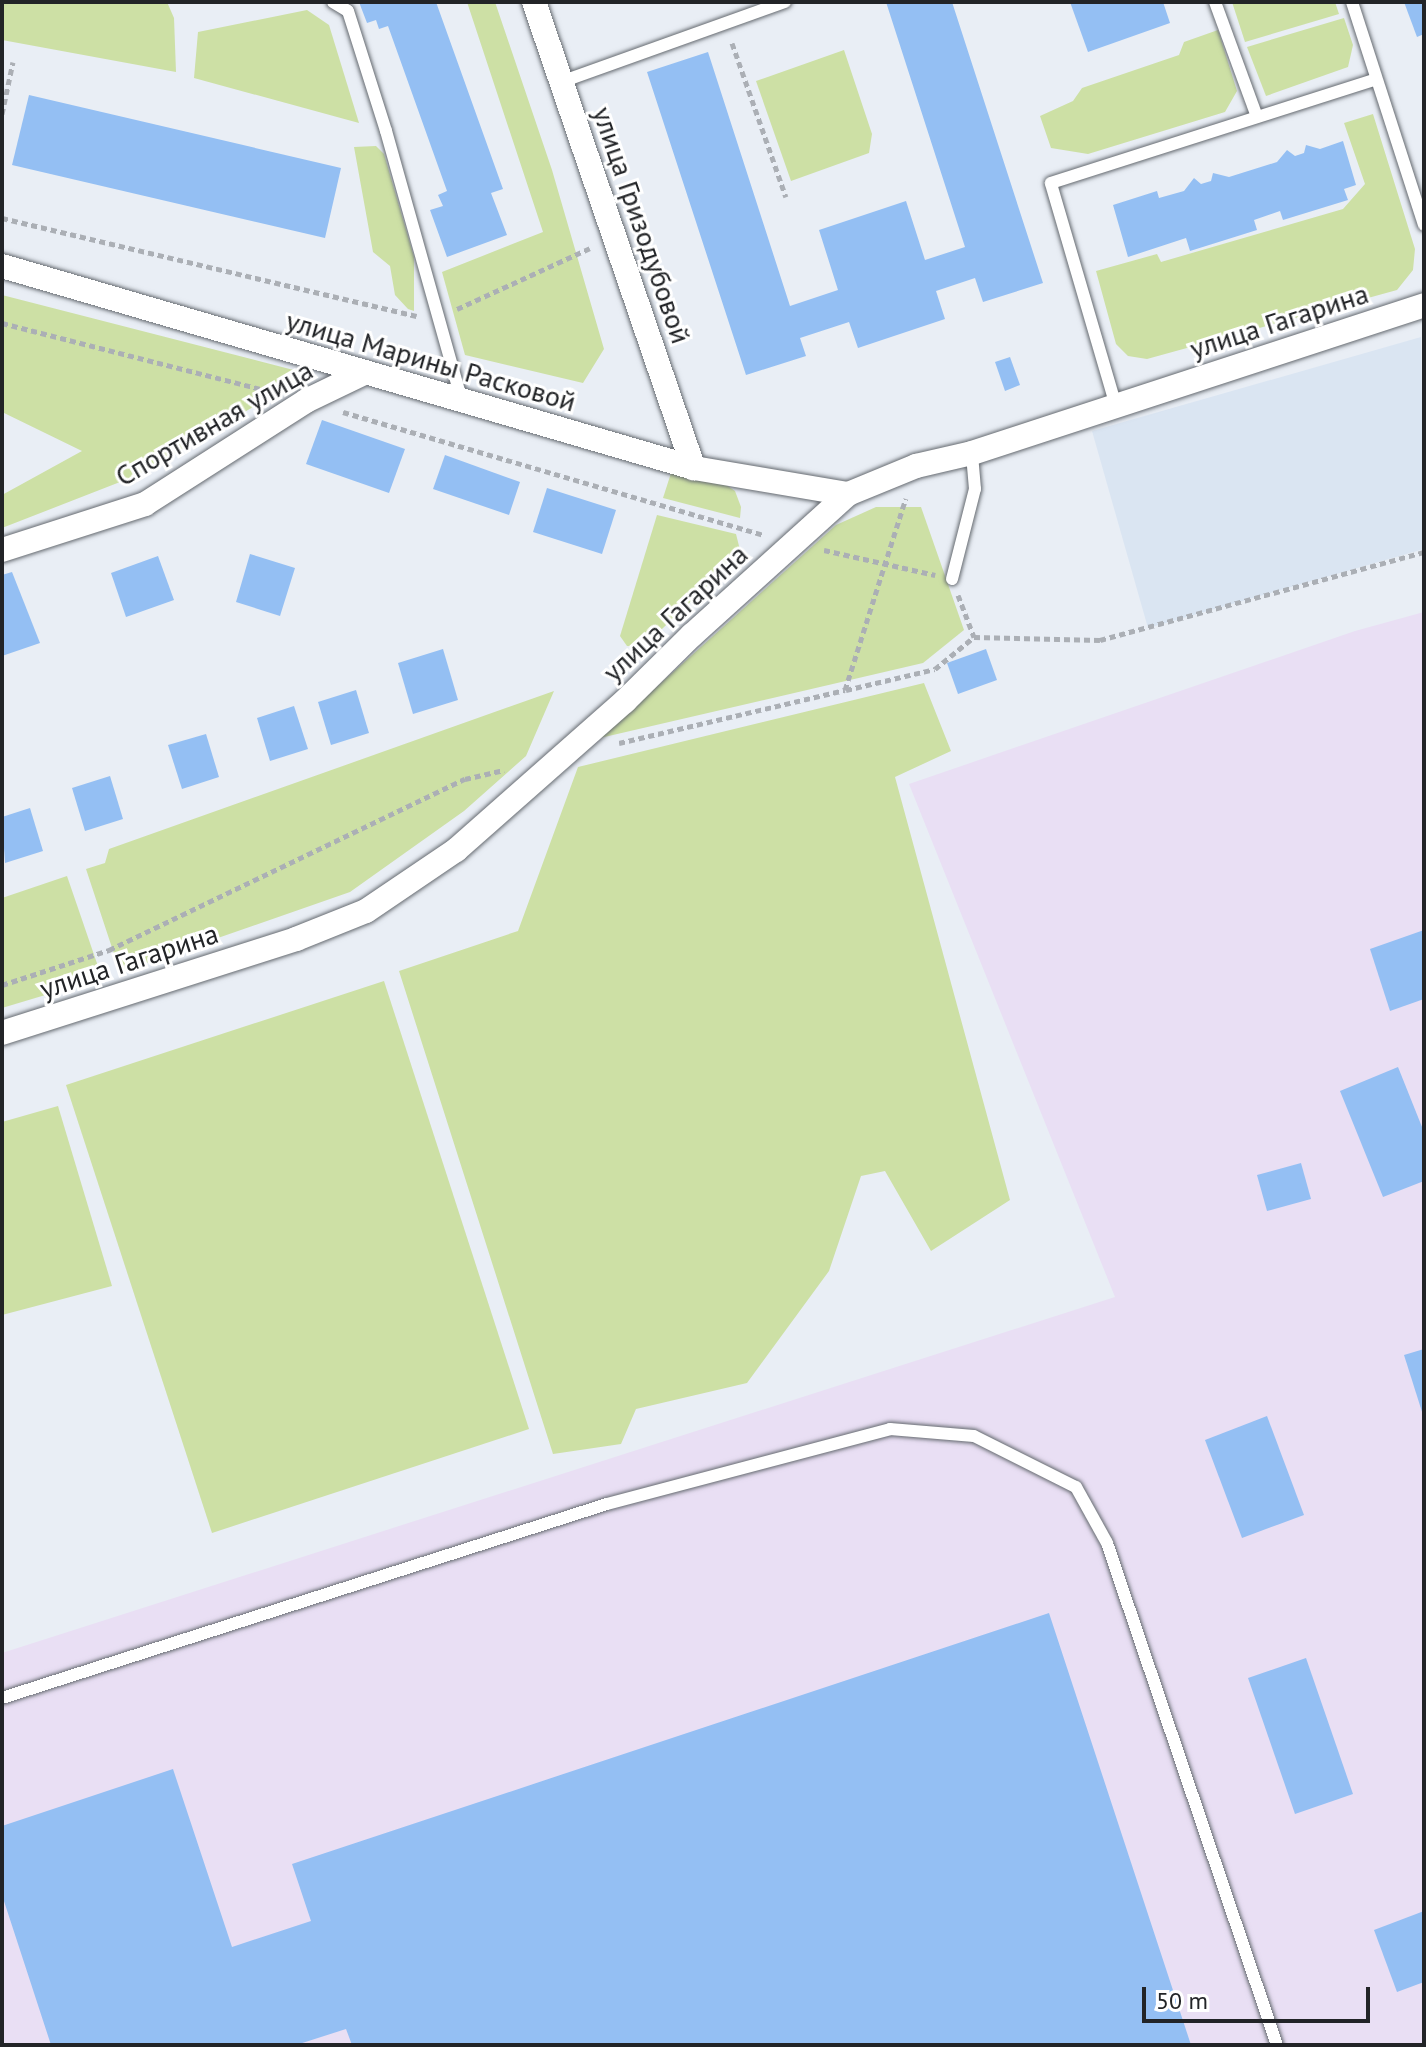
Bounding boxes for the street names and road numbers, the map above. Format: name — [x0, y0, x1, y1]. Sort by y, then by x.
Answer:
street label: улица Гризодубовой — [586, 102, 698, 348]
street label: улица Гагарина — [1186, 276, 1372, 366]
street label: улица Марины Расковой — [282, 304, 580, 418]
street label: Спортивная улица — [109, 353, 319, 493]
street label: улица Гагарина — [596, 537, 754, 689]
street label: улица Гагарина — [36, 916, 222, 1006]

